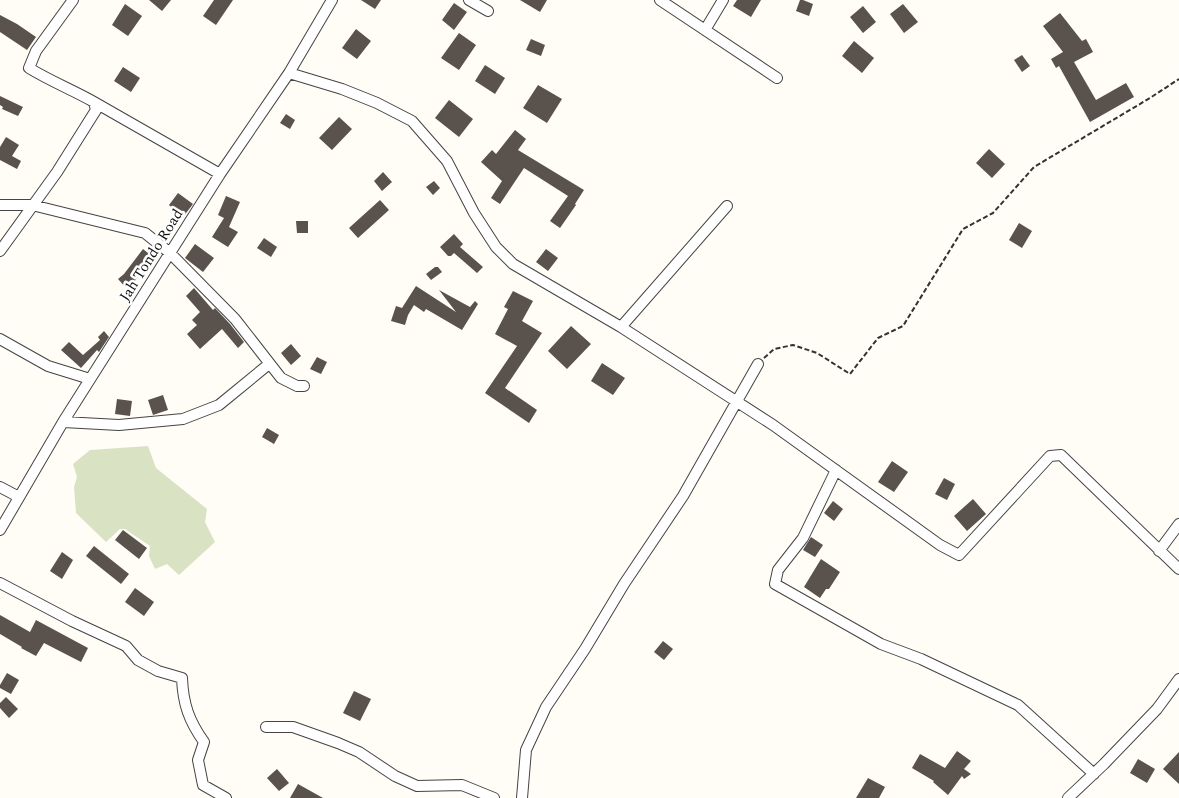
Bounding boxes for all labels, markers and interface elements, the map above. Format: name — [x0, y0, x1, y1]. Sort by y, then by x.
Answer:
street label: Jah Tondo Road — [114, 204, 189, 306]

